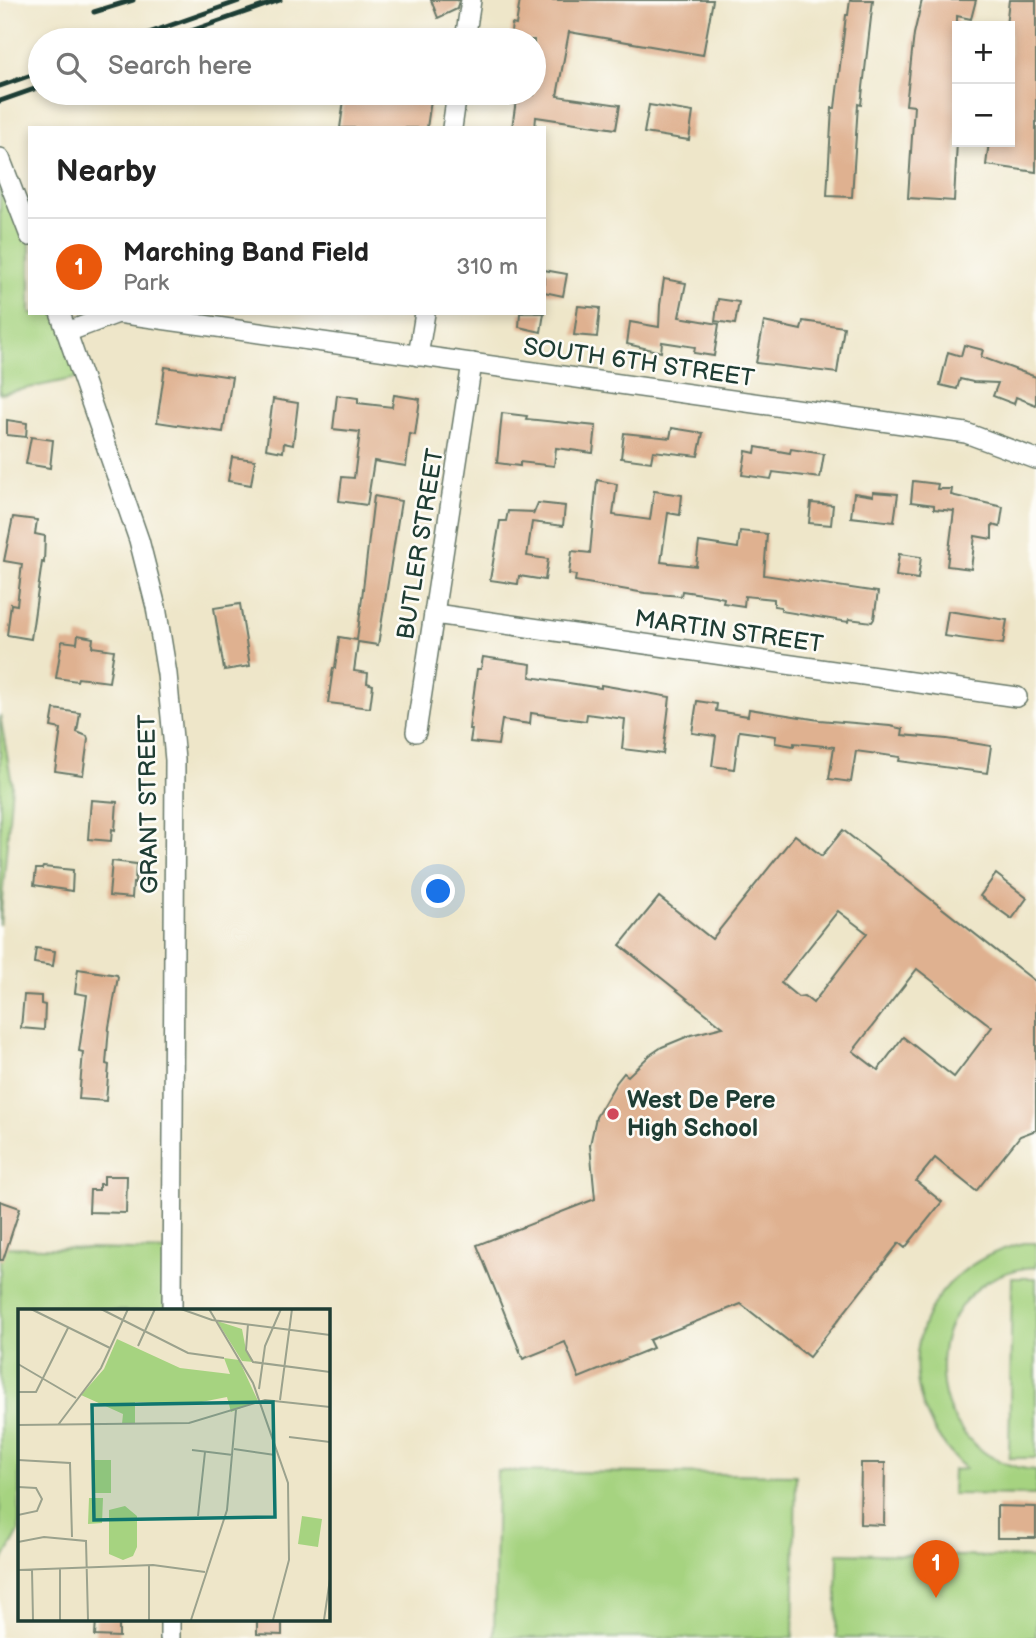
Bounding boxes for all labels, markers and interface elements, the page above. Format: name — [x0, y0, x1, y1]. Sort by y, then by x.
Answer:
map controls — [952, 21, 1015, 147]
button: + — [952, 21, 1015, 84]
search box — [28, 28, 546, 105]
icon: search — [52, 48, 90, 86]
text: Search here — [108, 51, 252, 82]
button: − — [952, 84, 1015, 147]
text: Nearby — [56, 154, 156, 190]
text: Marching Band Field — [123, 238, 369, 269]
text: 1 — [74, 253, 84, 281]
text: 310 m — [456, 253, 518, 281]
text: Park — [123, 269, 169, 297]
street label: SOUTH 6TH STREET — [521, 332, 757, 393]
street label: BUTLER STREET — [391, 446, 450, 642]
street label: MARTIN STREET — [633, 604, 826, 659]
street label: GRANT STREET — [132, 713, 165, 894]
your location — [421, 874, 455, 908]
place label: West De Pere High School — [627, 1086, 776, 1143]
marker: West De Pere High School — [605, 1106, 621, 1122]
inset map — [18, 1309, 329, 1620]
pin: 1 — [913, 1540, 959, 1598]

